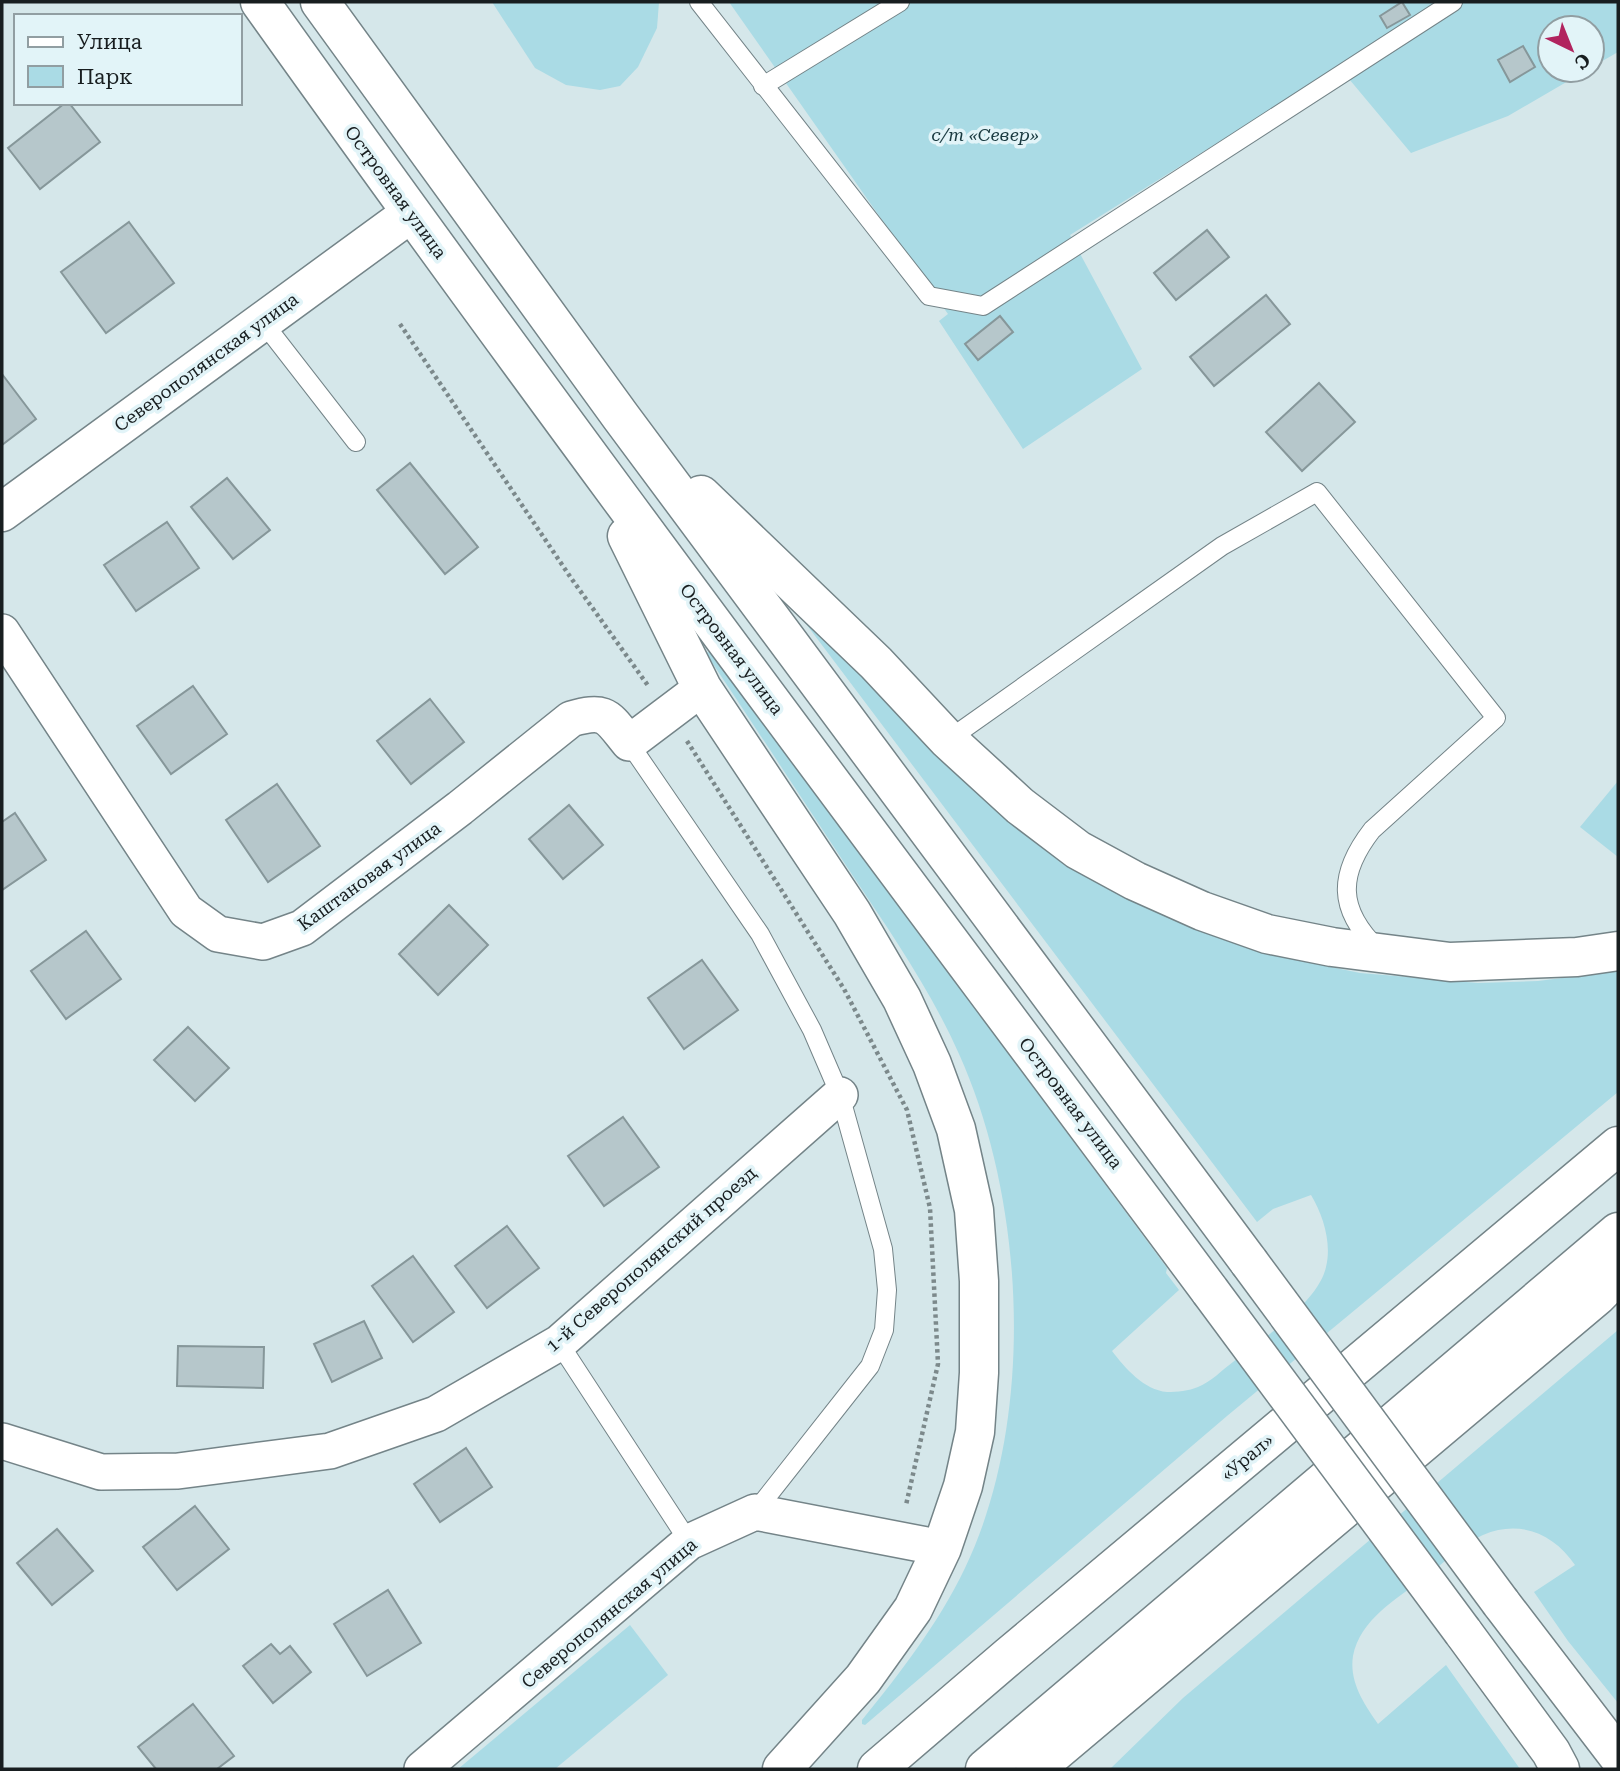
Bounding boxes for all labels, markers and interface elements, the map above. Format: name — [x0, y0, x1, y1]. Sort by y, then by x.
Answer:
legend — [14, 14, 242, 105]
north arrow — [1536, 14, 1606, 84]
text: Улица — [77, 30, 143, 54]
text: С — [1570, 48, 1595, 74]
text: Парк — [77, 65, 133, 89]
street label: Островная улица — [341, 122, 451, 263]
park label: с/т «Север» — [931, 124, 1039, 145]
street label: Северополянская улица — [110, 288, 302, 436]
street label: Островная улица — [676, 579, 788, 719]
street label: Каштановая улица — [294, 817, 445, 935]
street label: Островная улица — [1015, 1033, 1127, 1173]
street label: 1-й Северополянский проезд — [542, 1162, 760, 1356]
street label: «Урал» — [1217, 1429, 1277, 1485]
street label: Северополянская улица — [517, 1533, 701, 1692]

